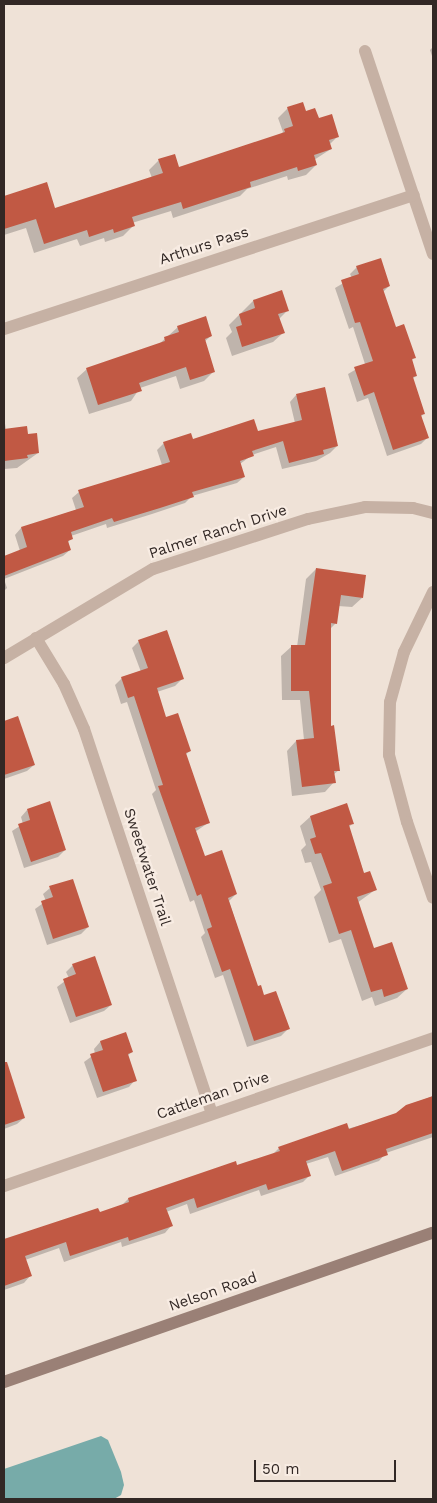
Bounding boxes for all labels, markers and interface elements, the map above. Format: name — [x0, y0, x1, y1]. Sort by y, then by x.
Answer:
street label: Arthurs Pass — [157, 223, 251, 269]
street label: Palmer Ranch Drive — [147, 501, 289, 563]
street label: Sweetwater Trail — [119, 806, 175, 928]
street label: Cattleman Drive — [154, 1068, 272, 1124]
street label: Nelson Road — [167, 1269, 259, 1315]
scale bar — [257, 1450, 400, 1482]
text: 50 m — [262, 1460, 299, 1478]

